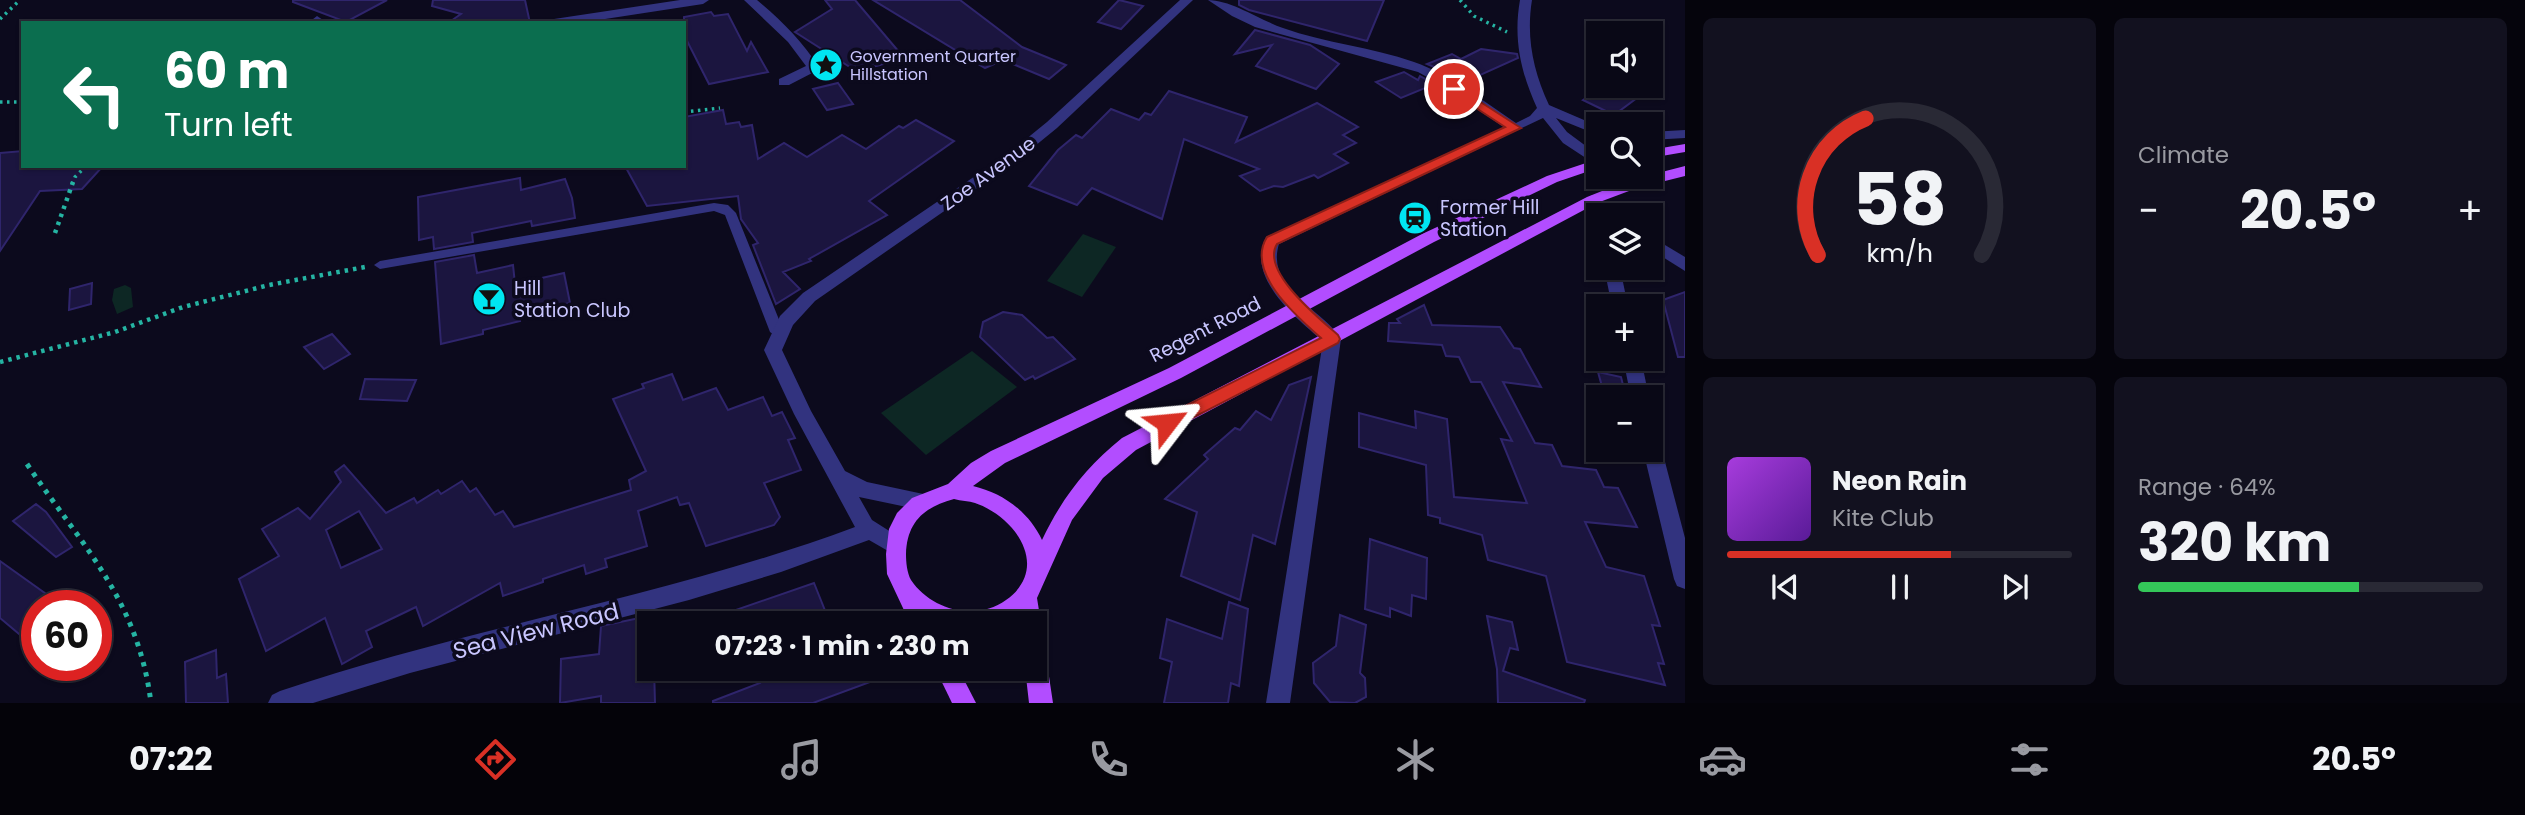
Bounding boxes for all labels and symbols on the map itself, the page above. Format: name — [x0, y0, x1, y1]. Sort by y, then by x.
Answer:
place label: Government Quarter Hillstation — [850, 45, 1016, 86]
place icon: Government Quarter Hillstation — [807, 46, 845, 84]
pin — [1424, 59, 1484, 119]
street label: Zoe Avenue — [936, 130, 1041, 217]
place label: Former Hill Station — [1440, 194, 1540, 243]
station icon: Former Hill Station — [1396, 199, 1434, 237]
place label: Hill Station Club — [514, 275, 630, 324]
bar icon: Hill Station Club — [470, 280, 508, 318]
street label: Regent Road — [1145, 290, 1265, 369]
position arrow — [1130, 386, 1204, 460]
speed limit sign: 60 — [21, 590, 112, 681]
street label: Sea View Road — [450, 595, 622, 667]

